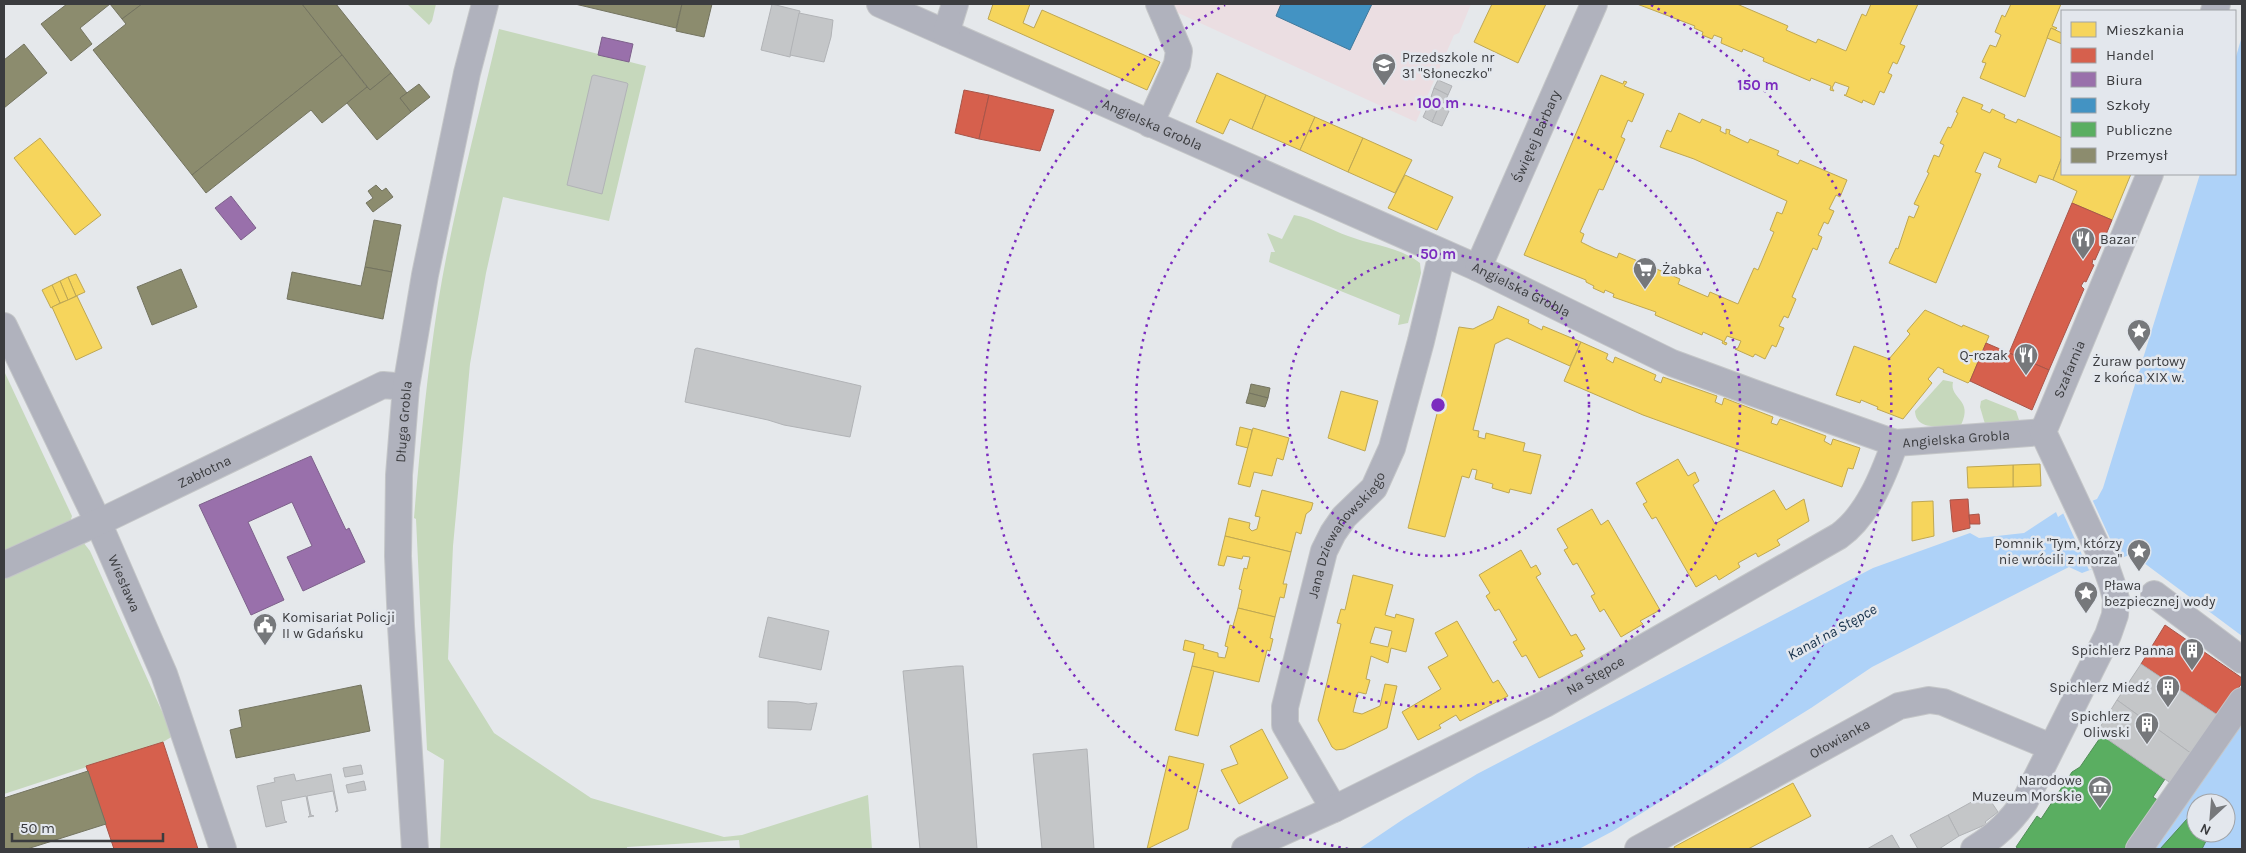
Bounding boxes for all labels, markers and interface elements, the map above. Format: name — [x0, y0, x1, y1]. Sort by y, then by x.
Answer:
legend — [2061, 10, 2236, 175]
text: Mieszkania — [2106, 21, 2184, 39]
text: Handel — [2106, 46, 2154, 64]
place label: Przedszkole nr 31 "Słoneczko" — [1402, 49, 1495, 82]
school or university icon: Przedszkole nr 31 "Słoneczko" — [1371, 52, 1397, 86]
text: Biura — [2106, 71, 2143, 89]
text: 150 m — [1737, 76, 1779, 94]
street label: Świętej Barbary — [1508, 87, 1564, 185]
text: 100 m — [1417, 94, 1459, 112]
street label: Angielska Grobla — [1100, 95, 1205, 154]
text: Szkoły — [2106, 96, 2150, 114]
text: Publiczne — [2106, 121, 2173, 139]
text: Przemysł — [2106, 146, 2168, 164]
restaurant icon: Bazar — [2070, 226, 2096, 260]
place label: Bazar — [2100, 231, 2137, 248]
text: 50 m — [1420, 245, 1456, 263]
supermarket icon: Żabka — [1632, 256, 1658, 290]
street label: Angielska Grobla — [1470, 258, 1573, 321]
place label: Żabka — [1662, 261, 1702, 278]
place icon: Żuraw portowy z końca XIX w. — [2126, 318, 2152, 352]
street label: Szafarnia — [2050, 338, 2089, 400]
restaurant icon: Q-rczak — [2013, 342, 2039, 376]
place label: Q-rczak — [1959, 347, 2008, 364]
place label: Żuraw portowy z końca XIX w. — [2092, 353, 2186, 386]
street label: Długa Grobla — [392, 379, 415, 463]
centre of rings — [1429, 396, 1447, 414]
street label: Angielska Grobla — [1902, 426, 2011, 451]
street label: Zabłotna — [175, 451, 234, 492]
street label: Jana Dziewanowskiego — [1304, 469, 1389, 600]
place label: Pomnik "Tym, którzy nie wrócili z morza" — [1995, 535, 2122, 568]
place icon: Pomnik "Tym, którzy nie wrócili z morza" — [2126, 538, 2152, 572]
street label: Wiesława — [105, 552, 144, 614]
place label: Pława bezpiecznej wody — [2104, 577, 2216, 610]
place icon: Pława bezpiecznej wody — [2073, 580, 2099, 614]
water label: Kanał na Stępce — [1784, 600, 1880, 664]
place label: Komisariat Policji II w Gdańsku — [282, 609, 395, 642]
public building icon: Komisariat Policji II w Gdańsku — [252, 612, 278, 646]
building icon: Spichlerz Panna — [2179, 637, 2205, 671]
place label: Spichlerz Panna — [2071, 642, 2174, 659]
street label: Na Stępce — [1563, 652, 1627, 699]
building icon: Spichlerz Miedź — [2155, 674, 2181, 708]
place label: Spichlerz Miedź — [2049, 679, 2150, 696]
place label: Spichlerz Oliwski — [2071, 708, 2130, 741]
building icon: Spichlerz Oliwski — [2134, 711, 2160, 745]
street label: Ołowianka — [1806, 715, 1873, 762]
place label: Narodowe Muzeum Morskie — [1972, 772, 2082, 805]
museum icon: Narodowe Muzeum Morskie — [2087, 775, 2113, 809]
north arrow — [2186, 793, 2236, 843]
scale bar — [12, 810, 164, 842]
text: 50 m — [20, 819, 55, 837]
text: N — [2197, 819, 2214, 839]

